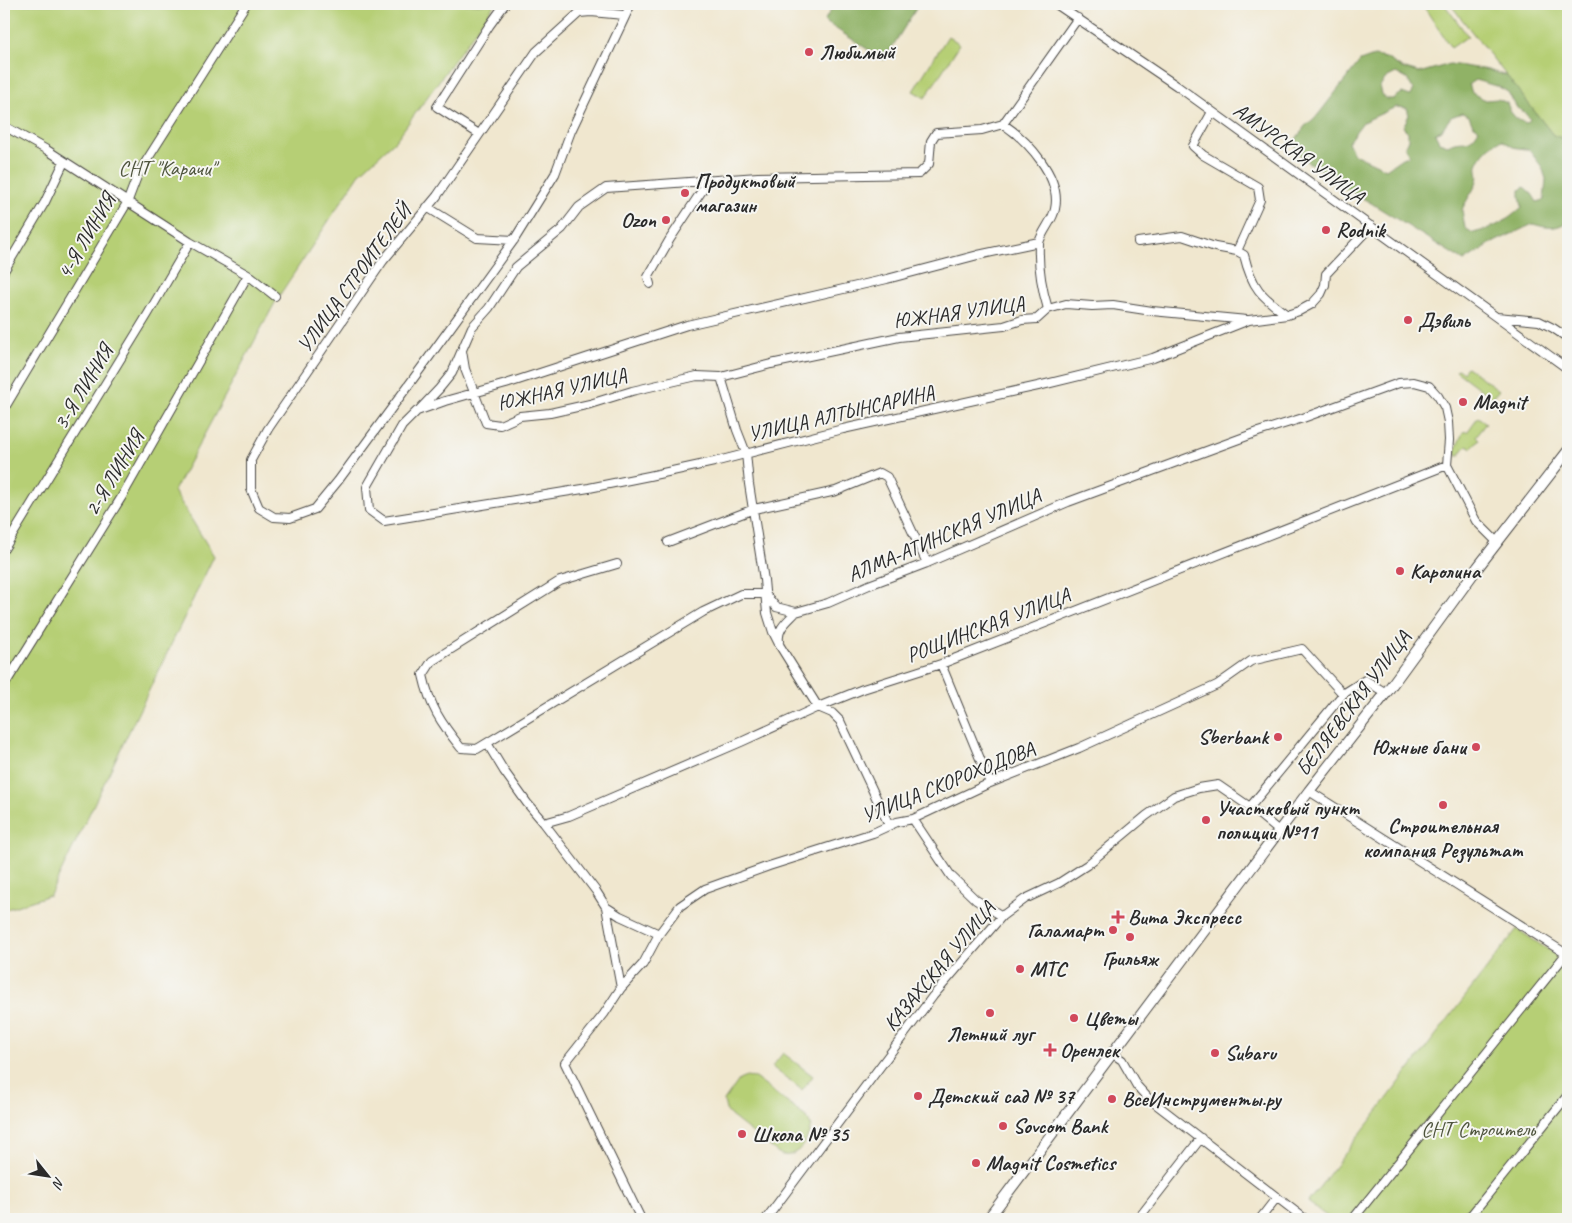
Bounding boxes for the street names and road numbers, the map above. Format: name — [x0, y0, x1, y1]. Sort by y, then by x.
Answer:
street label: АМУРСКАЯ УЛИЦА — [1228, 97, 1371, 210]
street label: 4-Я ЛИНИЯ — [51, 186, 123, 283]
street label: УЛИЦА СТРОИТЕЛЕЙ — [291, 196, 419, 357]
street label: ЮЖНАЯ УЛИЦА — [892, 290, 1026, 334]
street label: 3-Я ЛИНИЯ — [48, 337, 120, 434]
street label: ЮЖНАЯ УЛИЦА — [495, 361, 629, 416]
street label: УЛИЦА АЛТЫНСАРИНА — [745, 379, 937, 447]
street label: 2-Я ЛИНИЯ — [79, 423, 151, 520]
street label: АЛМА-АТИНСКАЯ УЛИЦА — [843, 482, 1046, 588]
street label: РОЩИНСКАЯ УЛИЦА — [903, 581, 1075, 668]
street label: БЕЛЯЕВСКАЯ УЛИЦА — [1290, 625, 1416, 781]
street label: УЛИЦА СКОРОХОДОВА — [858, 735, 1039, 829]
street label: КАЗАХСКАЯ УЛИЦА — [877, 895, 1002, 1036]

